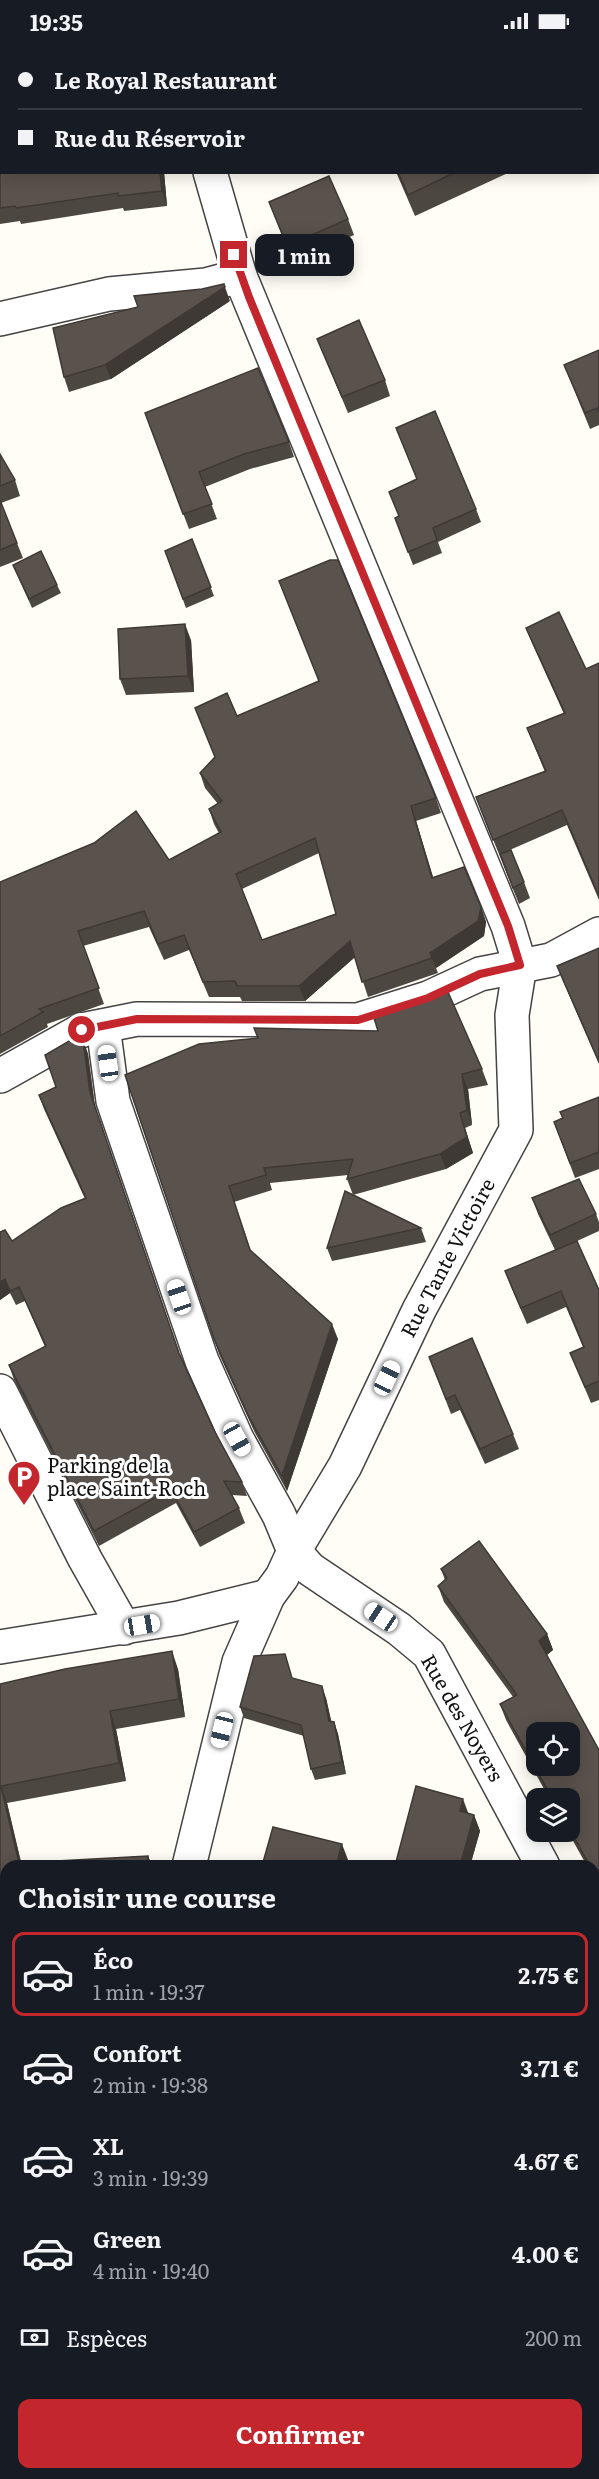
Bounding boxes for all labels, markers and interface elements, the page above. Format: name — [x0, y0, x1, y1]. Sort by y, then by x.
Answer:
text: 19:35 — [30, 5, 83, 38]
text: Le Royal Restaurant — [54, 63, 277, 96]
text: Rue du Réservoir — [54, 121, 245, 154]
callout: 1 min — [255, 234, 354, 276]
text: 1 min — [278, 240, 331, 270]
route end — [220, 241, 247, 268]
route start — [68, 1016, 95, 1043]
car — [97, 1044, 119, 1082]
street label: Rue Tante Victoire — [392, 1172, 501, 1342]
car — [165, 1277, 193, 1317]
car — [371, 1358, 403, 1398]
car — [220, 1419, 254, 1459]
place label: Parking de la place Saint-Roch — [47, 1449, 206, 1502]
parking icon: Parking de la place Saint-Roch — [6, 1459, 42, 1506]
car — [361, 1599, 401, 1635]
car — [123, 1613, 161, 1637]
street label: Rue des Noyers — [415, 1648, 512, 1786]
car — [209, 1710, 235, 1750]
map controls — [526, 1722, 580, 1842]
button: locate — [526, 1722, 580, 1776]
button: layers — [526, 1788, 580, 1842]
text: Choisir une course — [18, 1876, 276, 1916]
text: Éco — [93, 1943, 133, 1976]
icon: car — [21, 1947, 75, 2001]
text: 2.75 € — [518, 1958, 579, 1991]
text: 1 min · 19:37 — [93, 1976, 205, 2006]
text: Confort — [93, 2036, 181, 2069]
icon: car — [21, 2040, 75, 2094]
text: 3.71 € — [520, 2051, 579, 2084]
text: 2 min · 19:38 — [93, 2069, 208, 2099]
text: XL — [93, 2129, 124, 2162]
icon: car — [21, 2133, 75, 2187]
text: 4.67 € — [514, 2144, 579, 2177]
text: 3 min · 19:39 — [93, 2162, 208, 2192]
text: Green — [93, 2222, 162, 2255]
icon: car — [21, 2226, 75, 2280]
text: 4.00 € — [512, 2237, 579, 2270]
text: 4 min · 19:40 — [93, 2255, 209, 2285]
icon: cash — [18, 2321, 51, 2354]
text: Espèces — [66, 2321, 147, 2354]
text: 200 m — [525, 2322, 582, 2352]
button: Confirmer — [18, 2399, 582, 2468]

